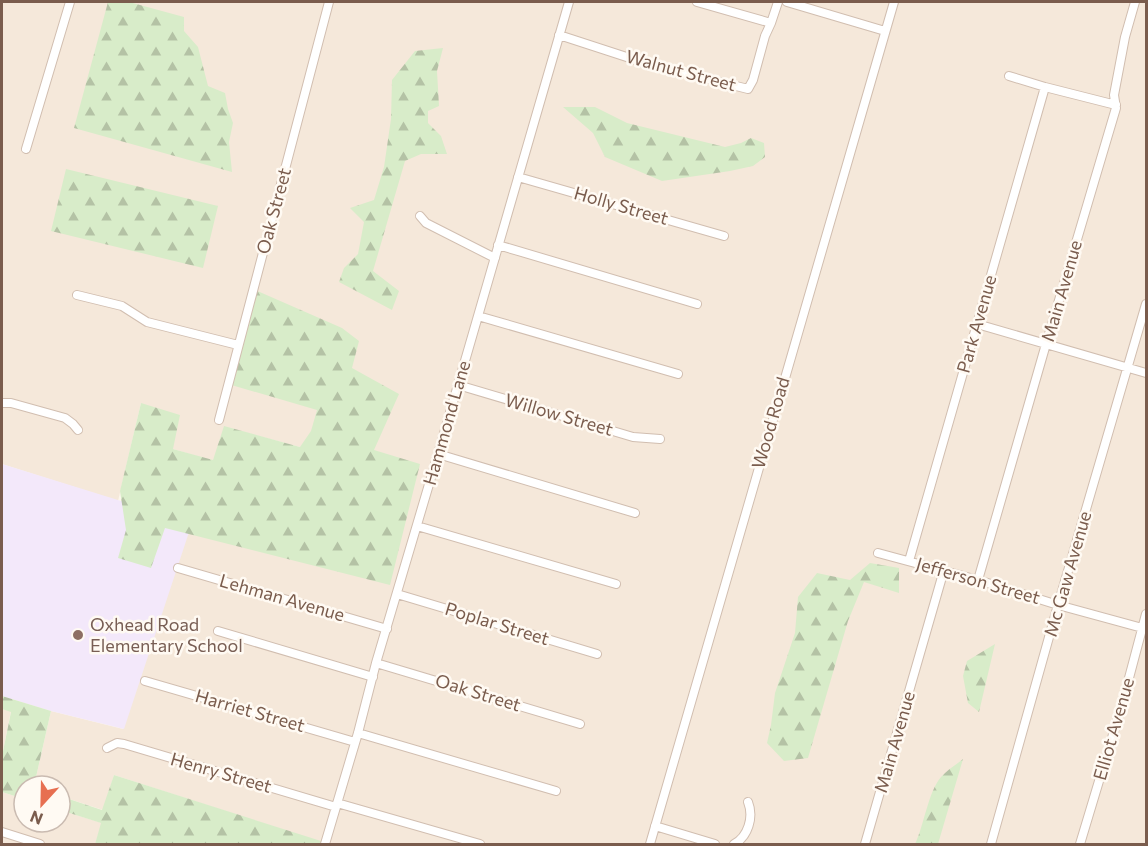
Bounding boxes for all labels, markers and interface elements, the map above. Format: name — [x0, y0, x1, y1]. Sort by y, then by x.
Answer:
street label: Walnut Street — [624, 45, 739, 95]
street label: Oak Street — [251, 165, 295, 256]
street label: Holly Street — [572, 181, 671, 229]
street label: Main Avenue — [1036, 237, 1086, 344]
street label: Park Avenue — [952, 272, 1001, 375]
street label: Hammond Lane — [418, 358, 474, 488]
street label: Wood Road — [746, 374, 794, 471]
street label: Willow Street — [503, 388, 616, 440]
street label: Mc Gaw Avenue — [1039, 508, 1096, 639]
street label: Jefferson Street — [914, 552, 1043, 608]
street label: Lehman Avenue — [217, 569, 347, 625]
street label: Poplar Street — [442, 597, 552, 649]
place label: Oxhead Road Elementary School — [90, 613, 243, 656]
marker: Oxhead Road Elementary School — [71, 628, 85, 642]
street label: Oak Street — [433, 669, 524, 715]
street label: Elliot Avenue — [1088, 675, 1138, 783]
street label: Harriet Street — [193, 684, 308, 736]
street label: Main Avenue — [869, 688, 919, 795]
street label: Henry Street — [168, 747, 274, 797]
north arrow — [12, 774, 72, 834]
text: N — [27, 807, 45, 829]

